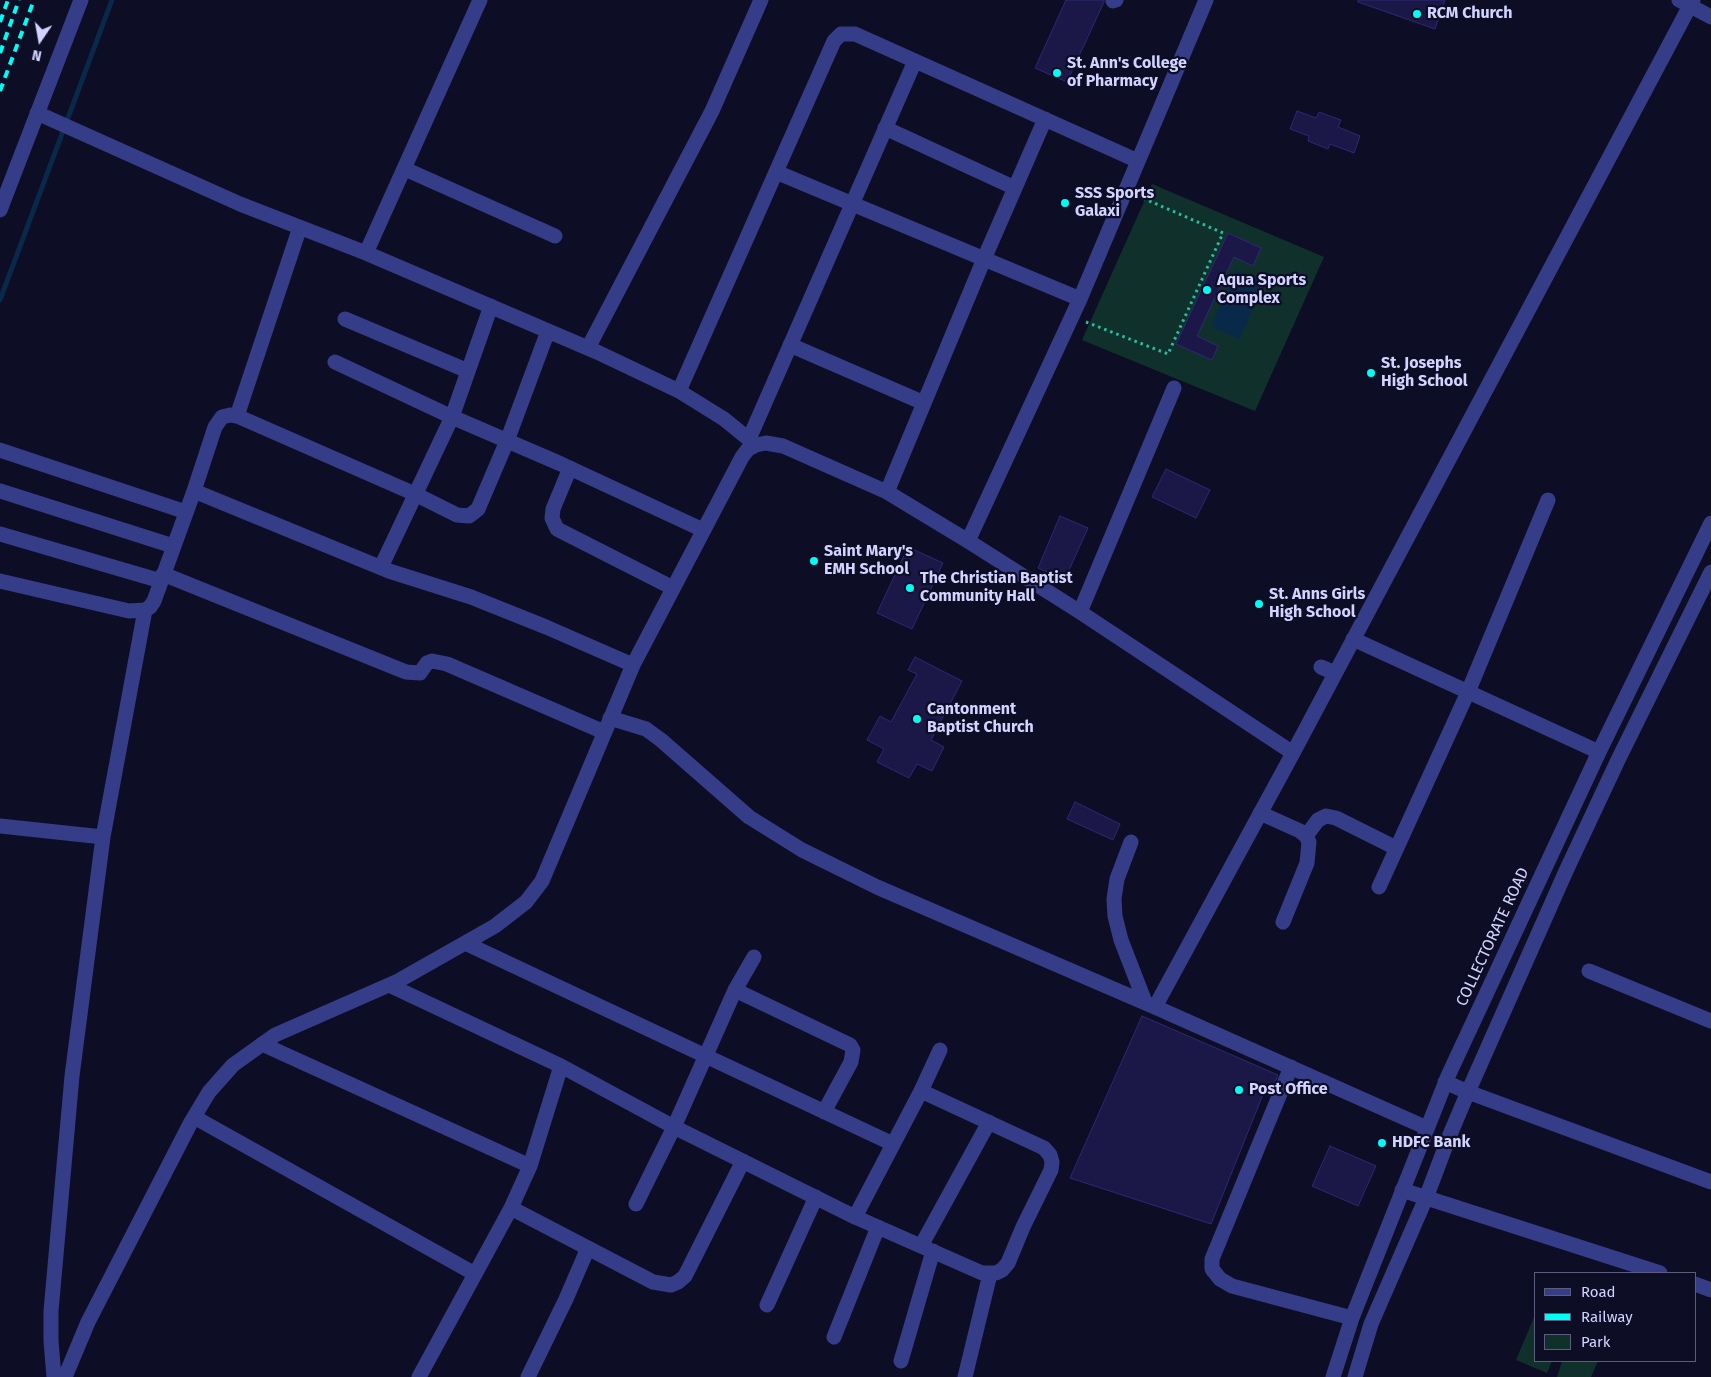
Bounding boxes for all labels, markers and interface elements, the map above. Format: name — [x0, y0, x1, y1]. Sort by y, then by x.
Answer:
place label: RCM Church — [1427, 4, 1512, 24]
marker: RCM Church — [1411, 8, 1423, 20]
north arrow — [15, 15, 65, 65]
text: N — [30, 46, 43, 64]
place label: St. Ann's College of Pharmacy — [1067, 54, 1187, 92]
marker: St. Ann's College of Pharmacy — [1051, 67, 1063, 79]
place label: SSS Sports Galaxi — [1075, 184, 1154, 222]
marker: SSS Sports Galaxi — [1059, 197, 1071, 209]
place label: Aqua Sports Complex — [1217, 271, 1306, 309]
marker: Aqua Sports Complex — [1201, 284, 1213, 296]
place label: St. Josephs High School — [1381, 354, 1467, 392]
marker: St. Josephs High School — [1365, 367, 1377, 379]
place label: Saint Mary's EMH School — [824, 542, 913, 580]
marker: Saint Mary's EMH School — [808, 555, 820, 567]
place label: The Christian Baptist Community Hall — [920, 569, 1073, 607]
marker: The Christian Baptist Community Hall — [904, 582, 916, 594]
place label: St. Anns Girls High School — [1269, 585, 1365, 623]
marker: St. Anns Girls High School — [1253, 598, 1265, 610]
place label: Cantonment Baptist Church — [927, 700, 1034, 738]
marker: Cantonment Baptist Church — [911, 713, 923, 725]
street label: COLLECTORATE ROAD — [1452, 865, 1534, 1009]
place label: Post Office — [1249, 1080, 1328, 1100]
marker: Post Office — [1233, 1084, 1245, 1096]
place label: HDFC Bank — [1392, 1133, 1470, 1153]
marker: HDFC Bank — [1376, 1137, 1388, 1149]
legend — [1534, 1272, 1696, 1362]
text: Road — [1581, 1283, 1616, 1301]
text: Railway — [1581, 1308, 1633, 1326]
text: Park — [1581, 1333, 1611, 1351]

